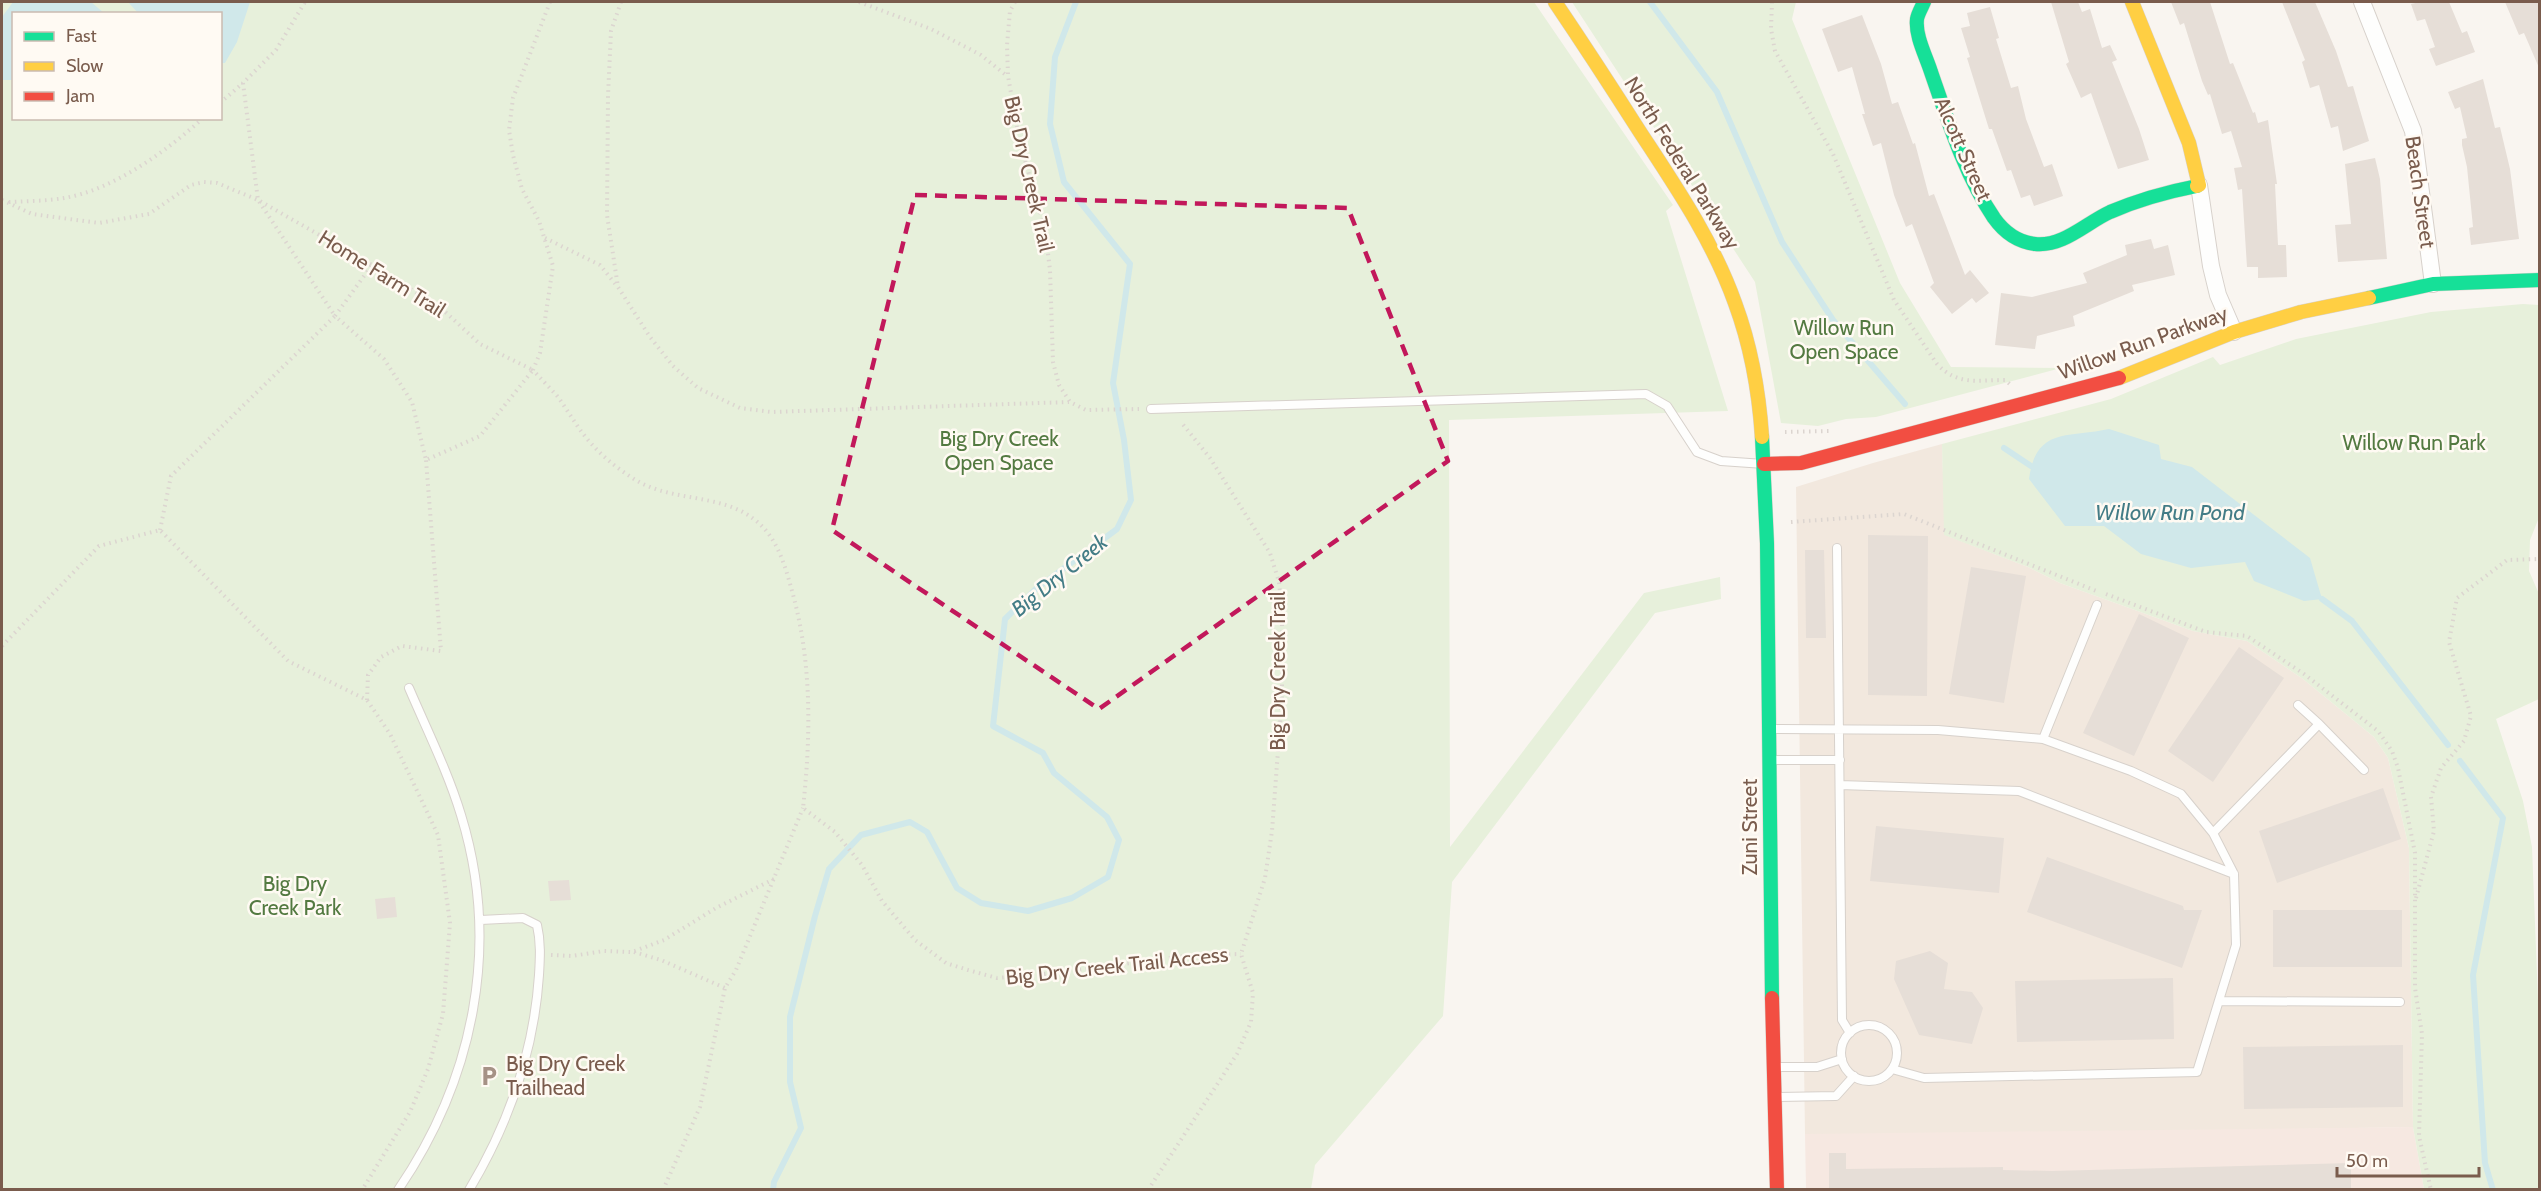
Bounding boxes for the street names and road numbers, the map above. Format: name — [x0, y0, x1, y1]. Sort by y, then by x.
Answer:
street label: North Federal Parkway — [1619, 72, 1746, 254]
street label: Big Dry Creek Trail — [999, 93, 1060, 254]
street label: Alcott Street — [1929, 93, 1998, 205]
street label: Beach Street — [2400, 134, 2441, 250]
street label: Home Farm Trail — [314, 225, 450, 323]
street label: Willow Run Parkway — [2055, 300, 2231, 385]
street label: Big Dry Creek Trail — [1265, 591, 1290, 751]
street label: Zuni Street — [1737, 779, 1762, 875]
street label: Big Dry Creek Trail Access — [1004, 941, 1230, 990]

